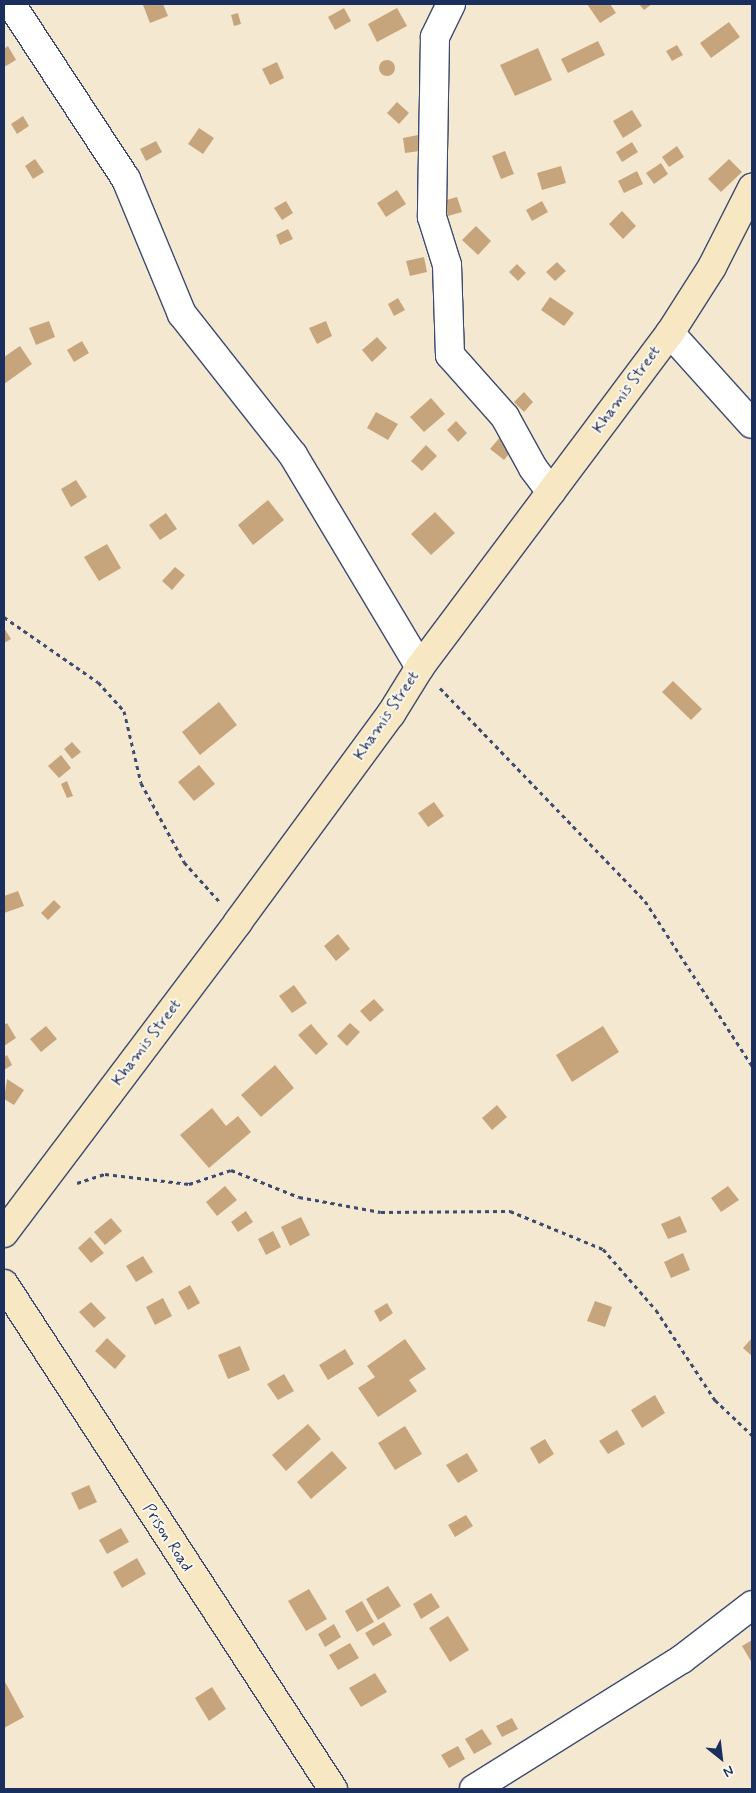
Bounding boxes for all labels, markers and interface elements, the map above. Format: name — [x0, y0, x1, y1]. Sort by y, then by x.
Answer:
street label: Khamis Street — [588, 341, 666, 439]
street label: Khamis Street — [349, 667, 425, 765]
street label: Khamis Street — [107, 995, 187, 1091]
street label: Prison Road — [138, 1500, 196, 1576]
north arrow — [696, 1733, 746, 1783]
text: N — [720, 1761, 737, 1781]

